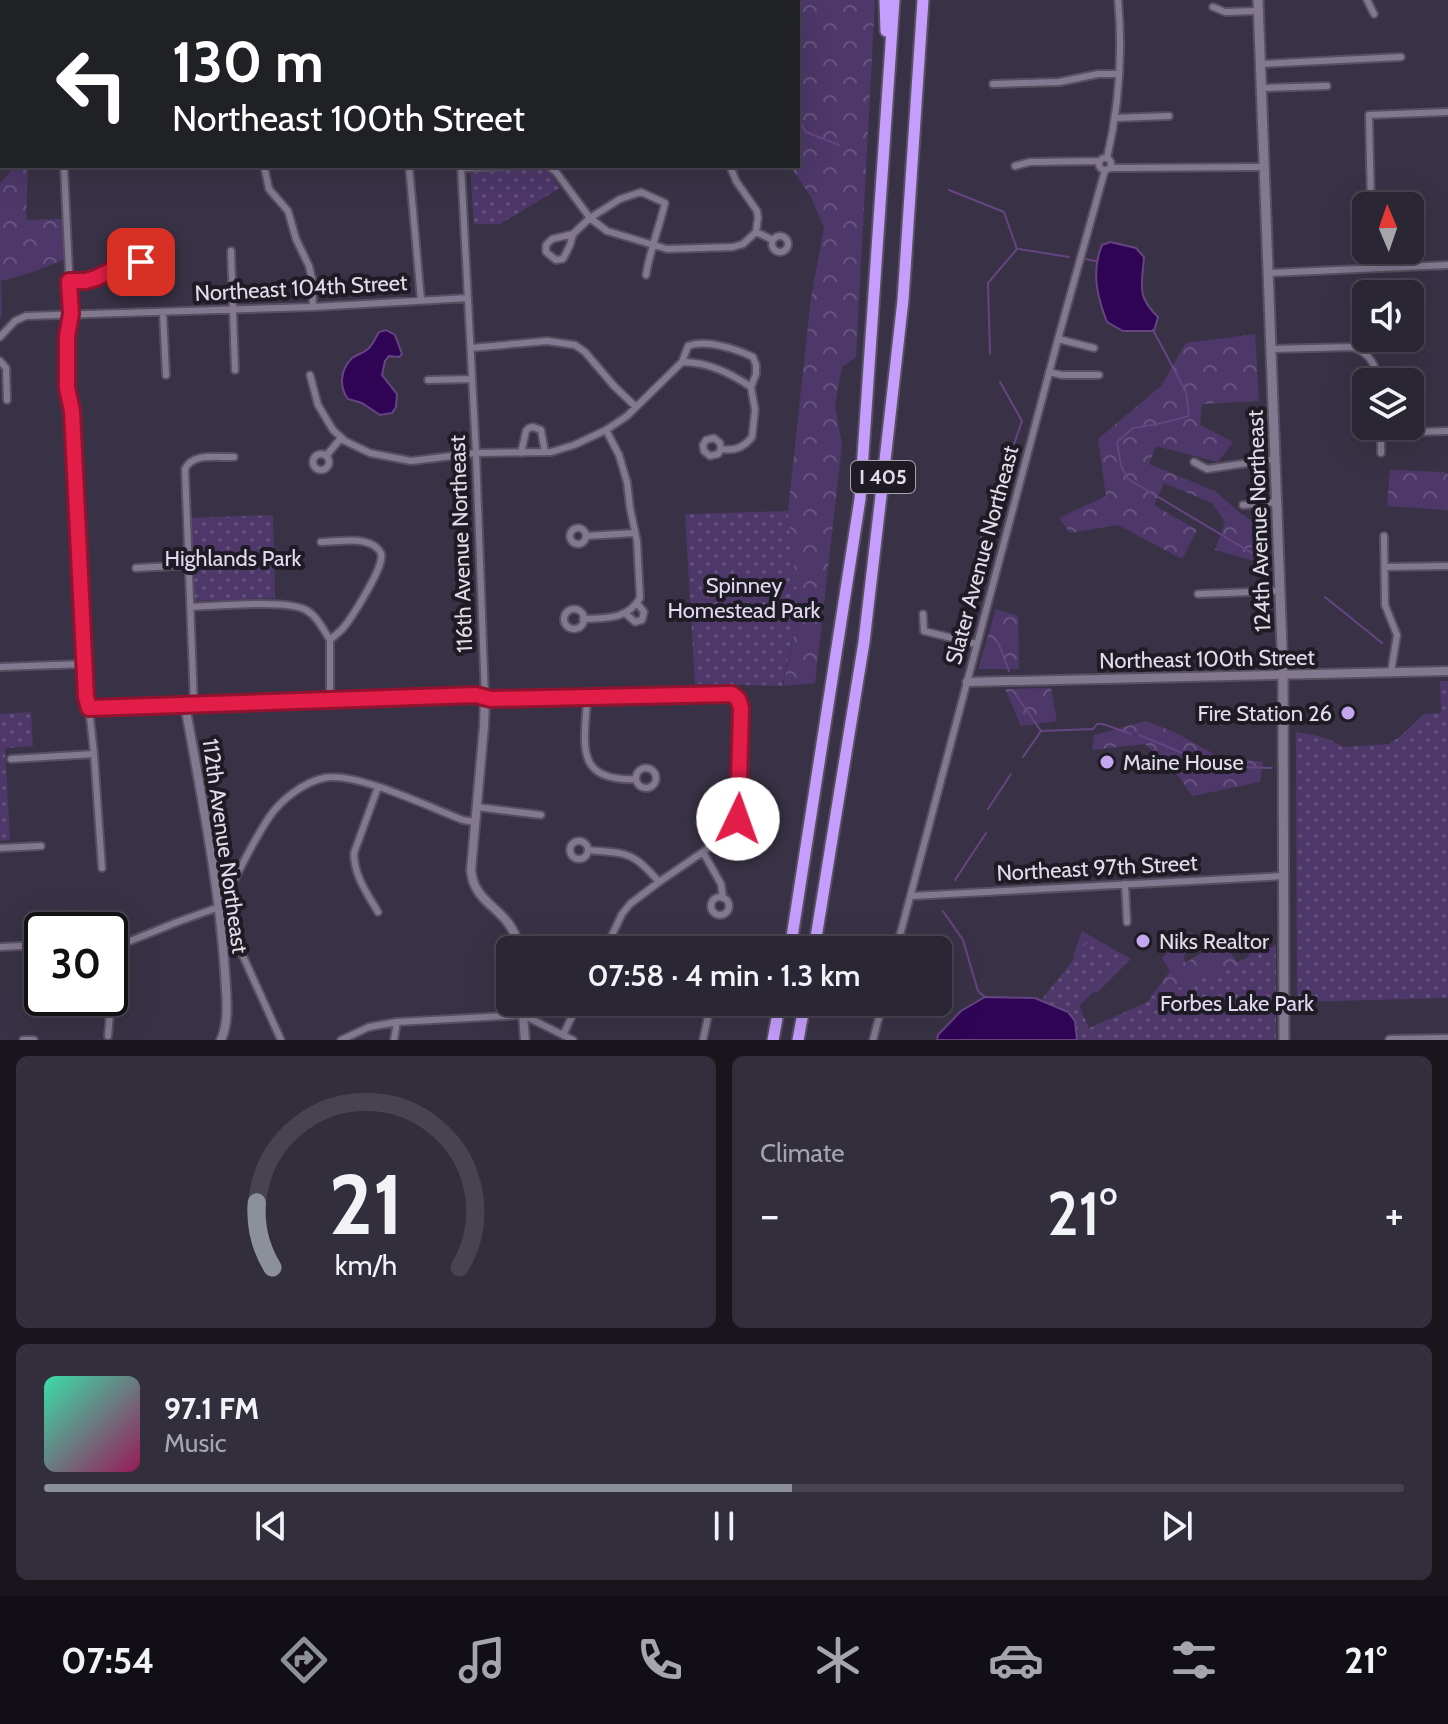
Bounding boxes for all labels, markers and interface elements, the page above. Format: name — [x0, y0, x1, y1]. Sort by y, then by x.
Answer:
text: 130 m — [172, 28, 324, 96]
icon: left — [40, 32, 144, 136]
text: Northeast 100th Street — [172, 96, 525, 140]
north arrow — [1352, 192, 1424, 264]
map controls — [1352, 192, 1424, 440]
pin — [107, 228, 175, 296]
icon: arrive — [119, 240, 163, 284]
street label: Northeast 104th Street — [194, 269, 409, 307]
button: sound — [1352, 280, 1424, 352]
button: layers — [1352, 368, 1424, 440]
street label: 124th Avenue Northeast — [1242, 409, 1276, 633]
street label: 116th Avenue Northeast — [444, 434, 478, 653]
street label: Slater Avenue Northeast — [940, 442, 1024, 667]
road number: I 405 — [851, 461, 915, 493]
park label: Highlands Park — [165, 545, 302, 572]
park label: Spinney Homestead Park — [668, 572, 821, 624]
street label: Northeast 100th Street — [1099, 644, 1316, 674]
place label: Fire Station 26 — [1197, 700, 1332, 727]
marker: Fire Station 26 — [1339, 704, 1357, 722]
street label: 112th Avenue Northeast — [197, 737, 254, 956]
place label: Maine House — [1123, 749, 1244, 776]
marker: Maine House — [1098, 753, 1116, 771]
position arrow — [696, 777, 780, 861]
street label: Northeast 97th Street — [996, 849, 1199, 887]
speed limit sign: 30 — [24, 912, 128, 1016]
place label: Niks Realtor — [1159, 928, 1269, 955]
marker: Niks Realtor — [1134, 932, 1152, 950]
text: 07:58 · 4 min · 1.3 km — [587, 957, 861, 994]
park label: Forbes Lake Park — [1160, 990, 1314, 1017]
text: Climate — [760, 1137, 845, 1169]
text: 21 — [329, 1154, 403, 1255]
text: 21° — [1047, 1177, 1117, 1250]
text: − — [760, 1188, 779, 1241]
text: + — [1385, 1188, 1404, 1241]
text: km/h — [335, 1247, 397, 1282]
text: 97.1 FM — [164, 1390, 259, 1427]
text: Music — [164, 1427, 227, 1459]
icon: previous — [249, 1504, 293, 1548]
icon: pause — [702, 1504, 746, 1548]
icon: next — [1155, 1504, 1199, 1548]
icon: directions — [276, 1632, 332, 1688]
icon: music — [454, 1632, 510, 1688]
icon: phone — [632, 1632, 688, 1688]
icon: climate — [810, 1632, 866, 1688]
icon: car — [988, 1632, 1044, 1688]
icon: filters — [1166, 1632, 1222, 1688]
text: 07:54 — [61, 1638, 154, 1682]
text: 21° — [1344, 1638, 1387, 1682]

